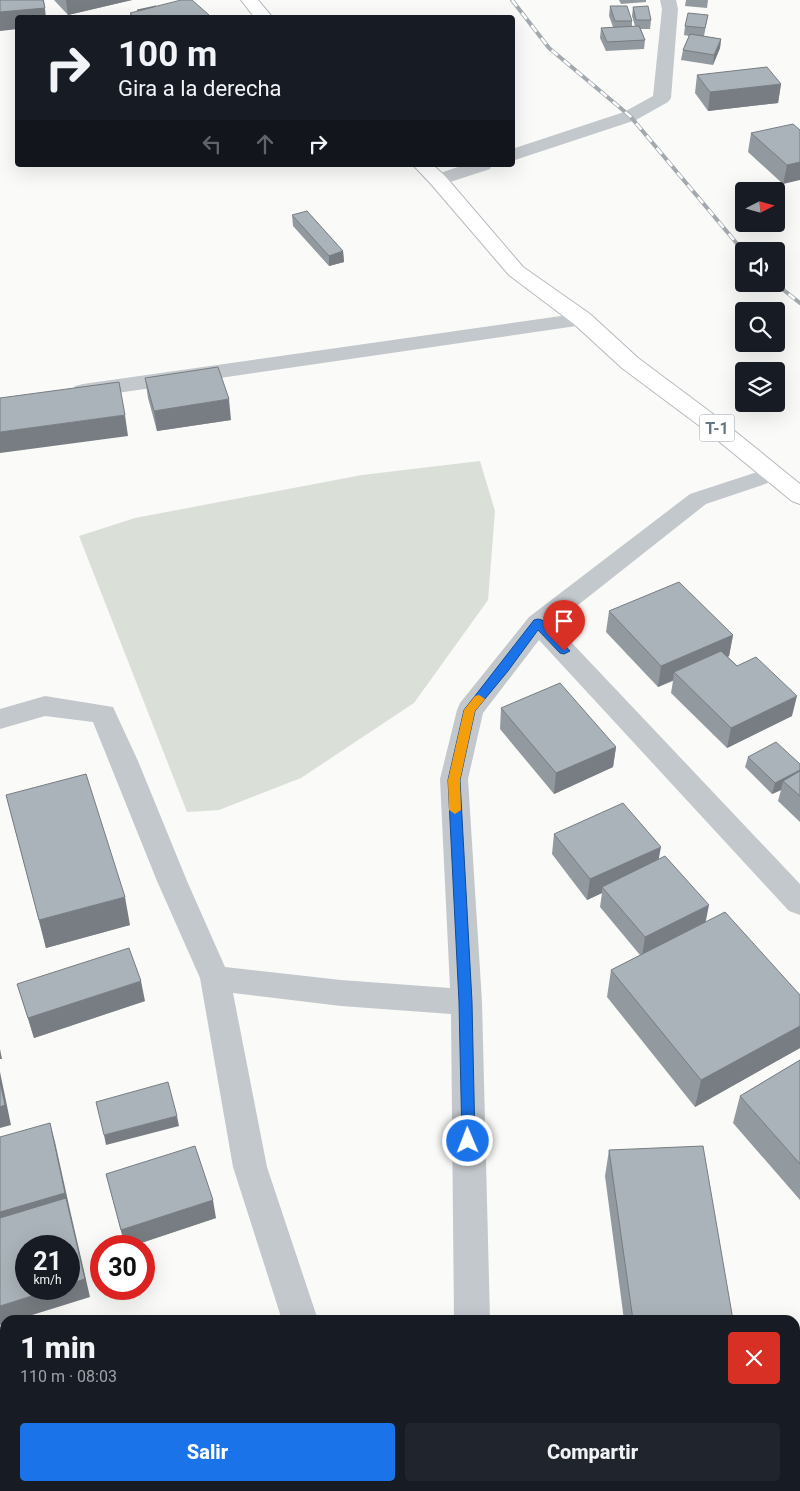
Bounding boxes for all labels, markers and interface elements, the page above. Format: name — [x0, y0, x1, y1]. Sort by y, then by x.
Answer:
text: 100 m — [118, 34, 217, 75]
icon: right — [35, 35, 100, 100]
text: Gira a la derecha — [118, 76, 282, 101]
icon: left — [198, 130, 226, 158]
icon: ahead — [251, 130, 279, 158]
icon: right — [304, 130, 332, 158]
north arrow — [735, 182, 785, 232]
map controls — [735, 182, 785, 412]
button: sound — [735, 242, 785, 292]
button: search — [735, 302, 785, 352]
button: layers — [735, 362, 785, 412]
road number: T-1 — [700, 414, 734, 442]
pin — [543, 600, 585, 651]
icon: arrive — [550, 607, 578, 635]
position arrow — [441, 1114, 493, 1166]
speed limit sign: 30 — [90, 1235, 155, 1300]
text: 21 — [33, 1247, 62, 1276]
text: km/h — [33, 1273, 62, 1287]
text: 1 min — [20, 1330, 96, 1365]
button: close — [728, 1332, 780, 1384]
text: 110 m · 08:03 — [20, 1367, 117, 1386]
button: Salir — [20, 1423, 395, 1481]
button: Compartir — [405, 1423, 780, 1481]

